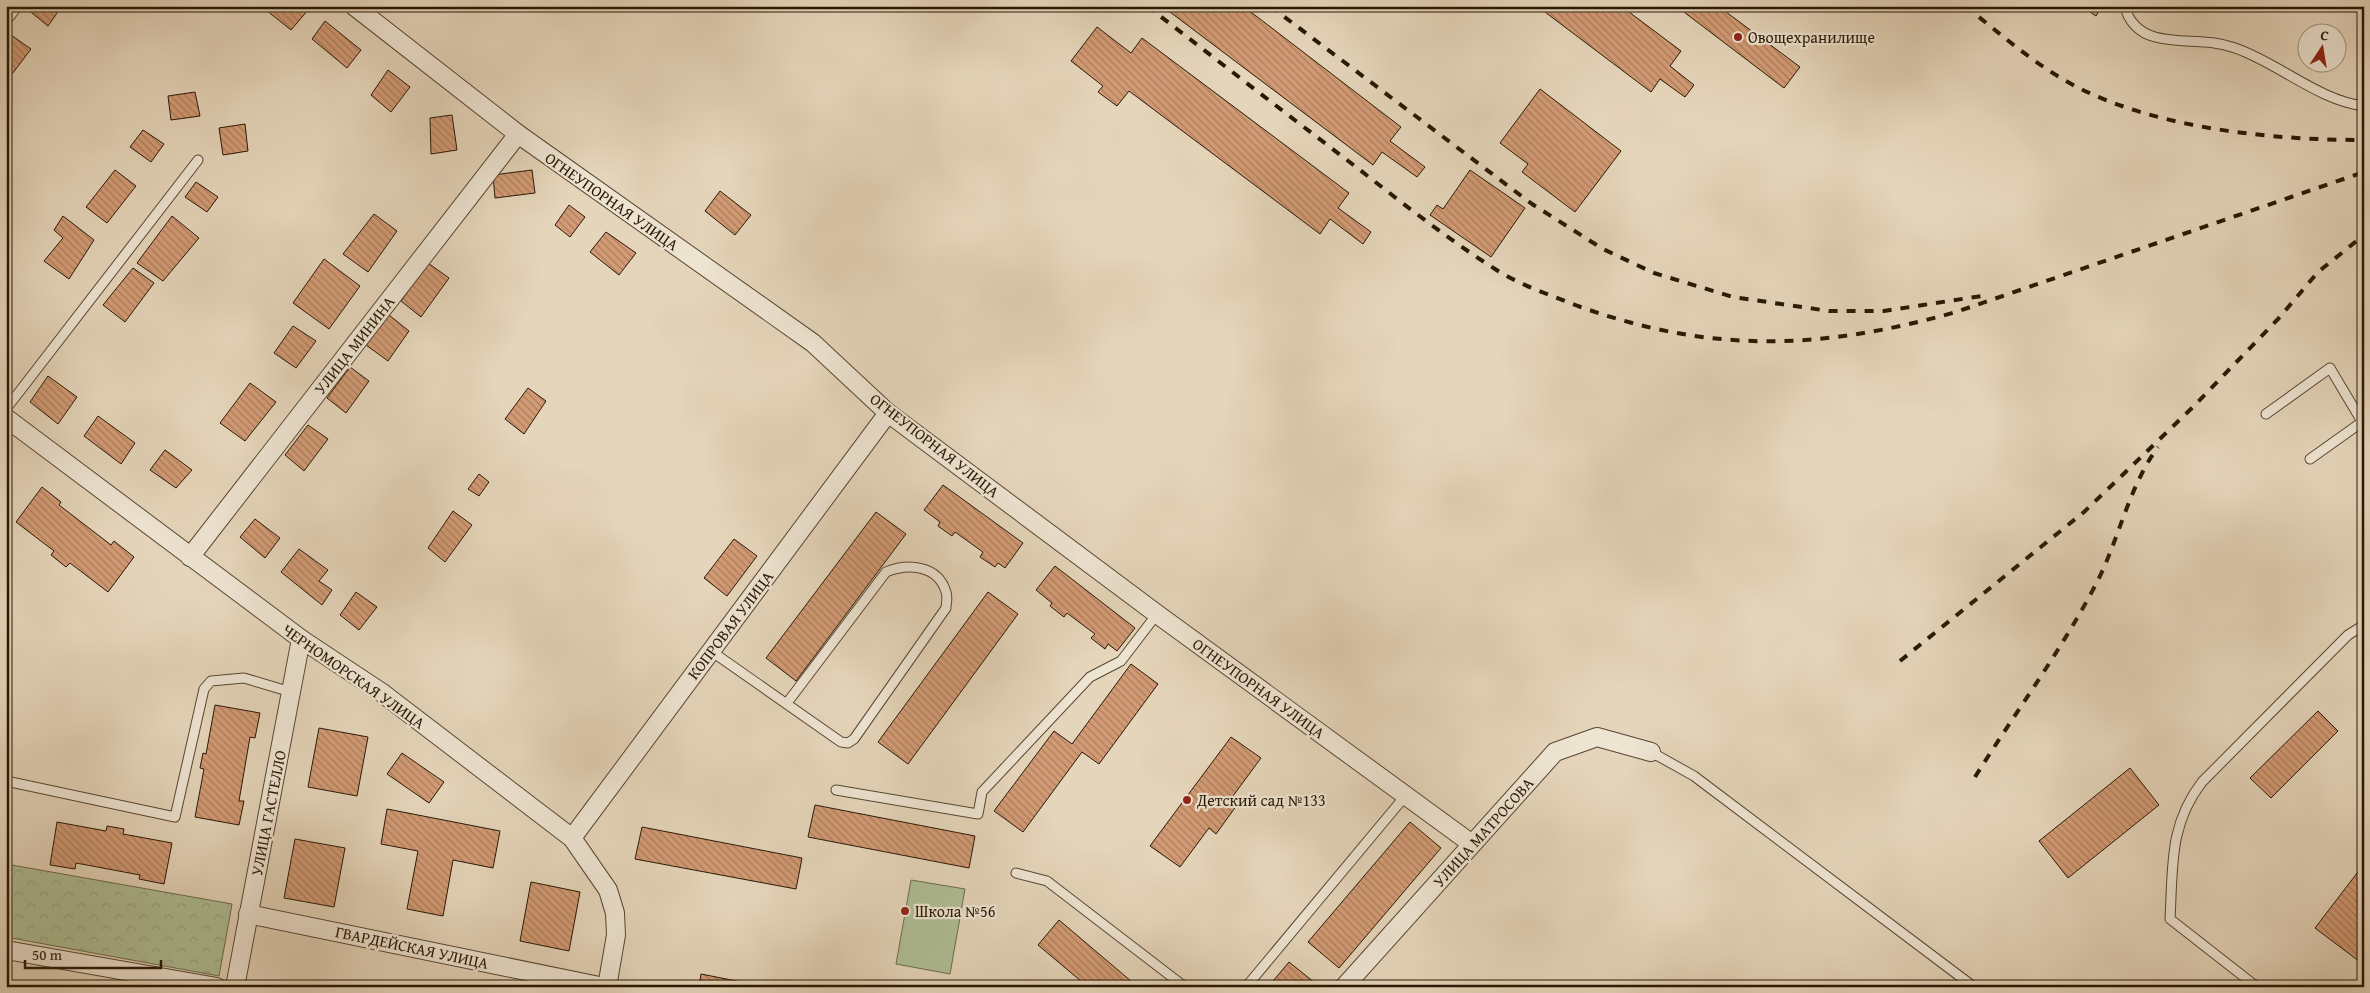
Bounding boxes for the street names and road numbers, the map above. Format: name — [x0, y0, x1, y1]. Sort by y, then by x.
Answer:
street label: ОГНЕУПОРНАЯ УЛИЦА — [540, 146, 684, 256]
street label: УЛИЦА МИНИНА — [308, 290, 400, 399]
street label: ОГНЕУПОРНАЯ УЛИЦА — [865, 387, 1005, 503]
street label: КОПРОВАЯ УЛИЦА — [681, 565, 779, 684]
street label: ЧЕРНОМОРСКАЯ УЛИЦА — [278, 618, 431, 735]
street label: ОГНЕУПОРНАЯ УЛИЦА — [1188, 632, 1330, 744]
street label: УЛИЦА ГАСТЕЛЛО — [244, 748, 292, 878]
street label: УЛИЦА МАТРОСОВА — [1427, 771, 1539, 892]
street label: ГВАРДЕЙСКАЯ УЛИЦА — [333, 919, 491, 975]

